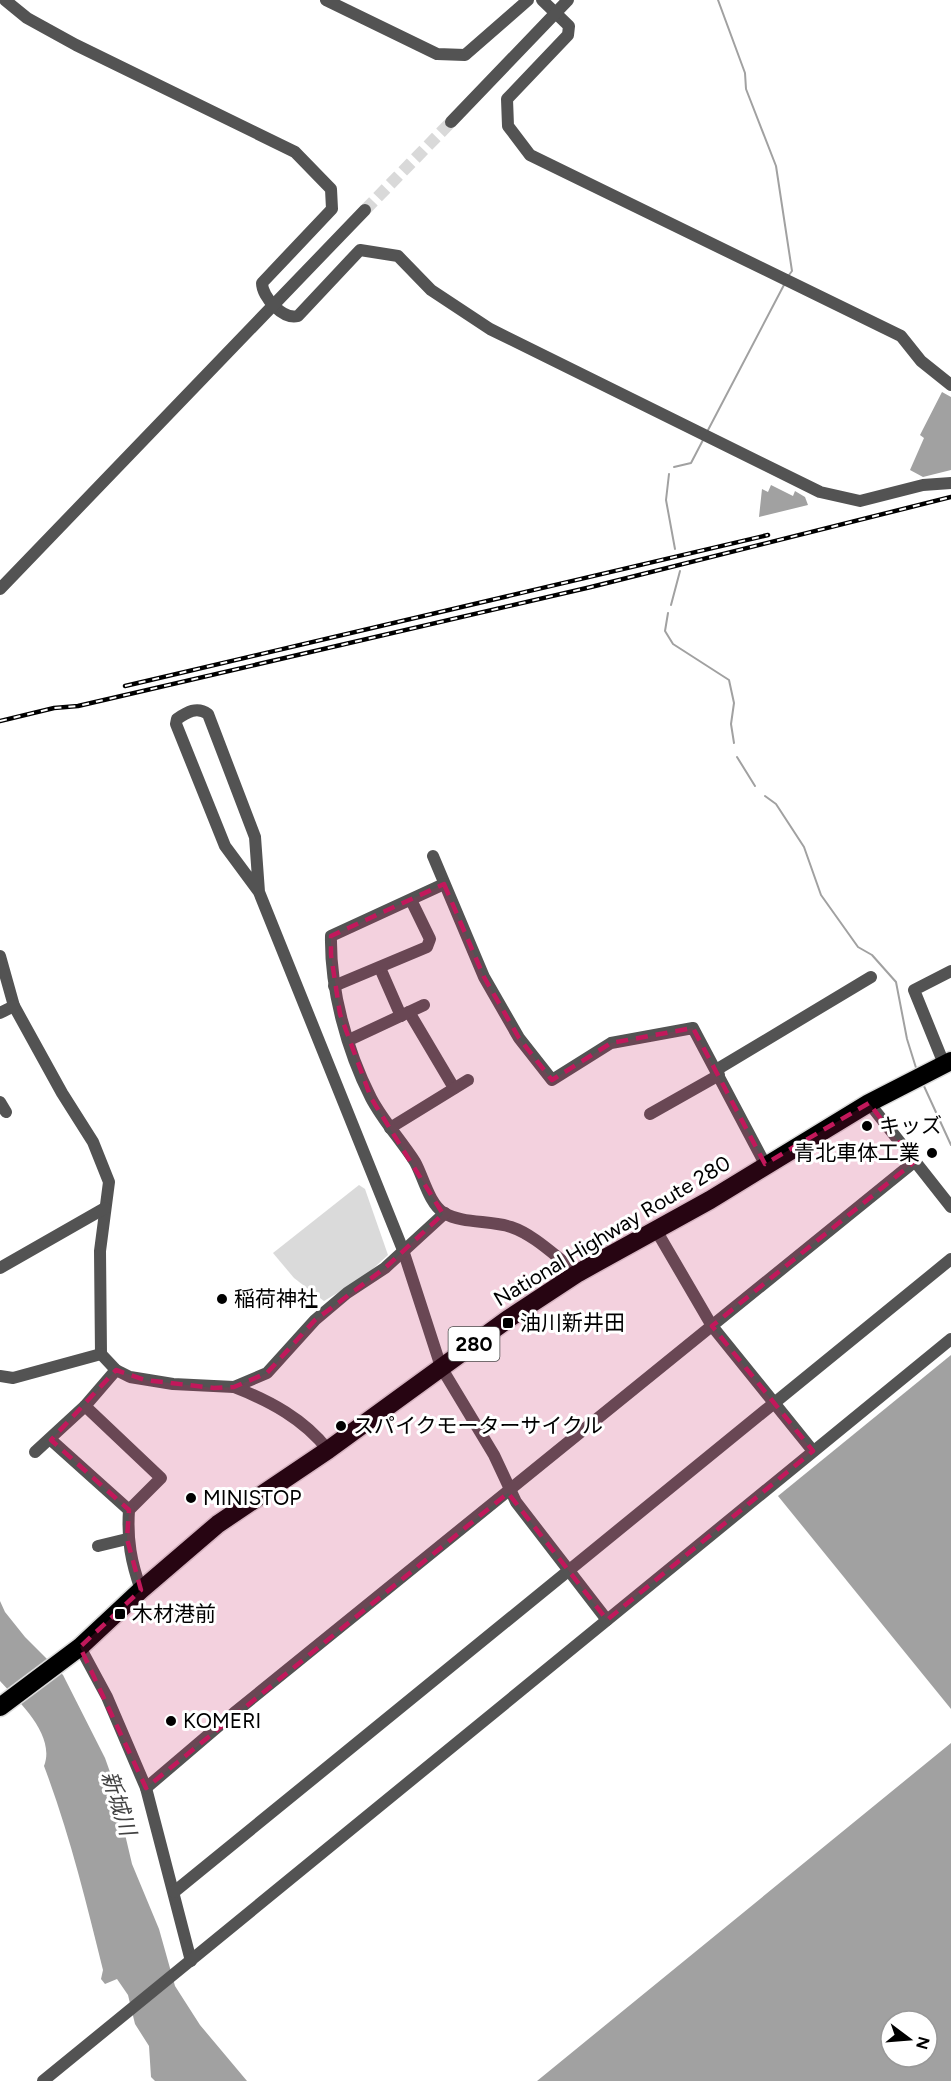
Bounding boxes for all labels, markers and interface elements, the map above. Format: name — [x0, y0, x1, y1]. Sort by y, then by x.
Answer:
place label: キッズ — [879, 1113, 942, 1138]
marker: キッズ — [860, 1119, 874, 1133]
place label: 青北車体工業 — [794, 1140, 920, 1165]
marker: 青北車体工業 — [925, 1146, 939, 1160]
street label: National Highway Route 280 — [489, 1150, 735, 1311]
place label: 稲荷神社 — [234, 1286, 318, 1311]
marker: 稲荷神社 — [215, 1292, 229, 1306]
place label: 油川新井田 — [520, 1310, 625, 1335]
marker: 油川新井田 — [501, 1316, 515, 1330]
road number: 280 — [448, 1327, 500, 1361]
place label: スパイクモーターサイクル — [353, 1413, 603, 1438]
marker: スパイクモーターサイクル — [334, 1419, 348, 1433]
place label: MINISTOP — [203, 1485, 301, 1510]
marker: MINISTOP — [184, 1491, 198, 1505]
place label: 木材港前 — [132, 1601, 216, 1626]
marker: 木材港前 — [113, 1607, 127, 1621]
place label: KOMERI — [183, 1708, 261, 1733]
marker: KOMERI — [164, 1714, 178, 1728]
water label: 新城川 — [95, 1768, 142, 1841]
north arrow — [879, 2009, 939, 2069]
text: N — [912, 2034, 934, 2052]

